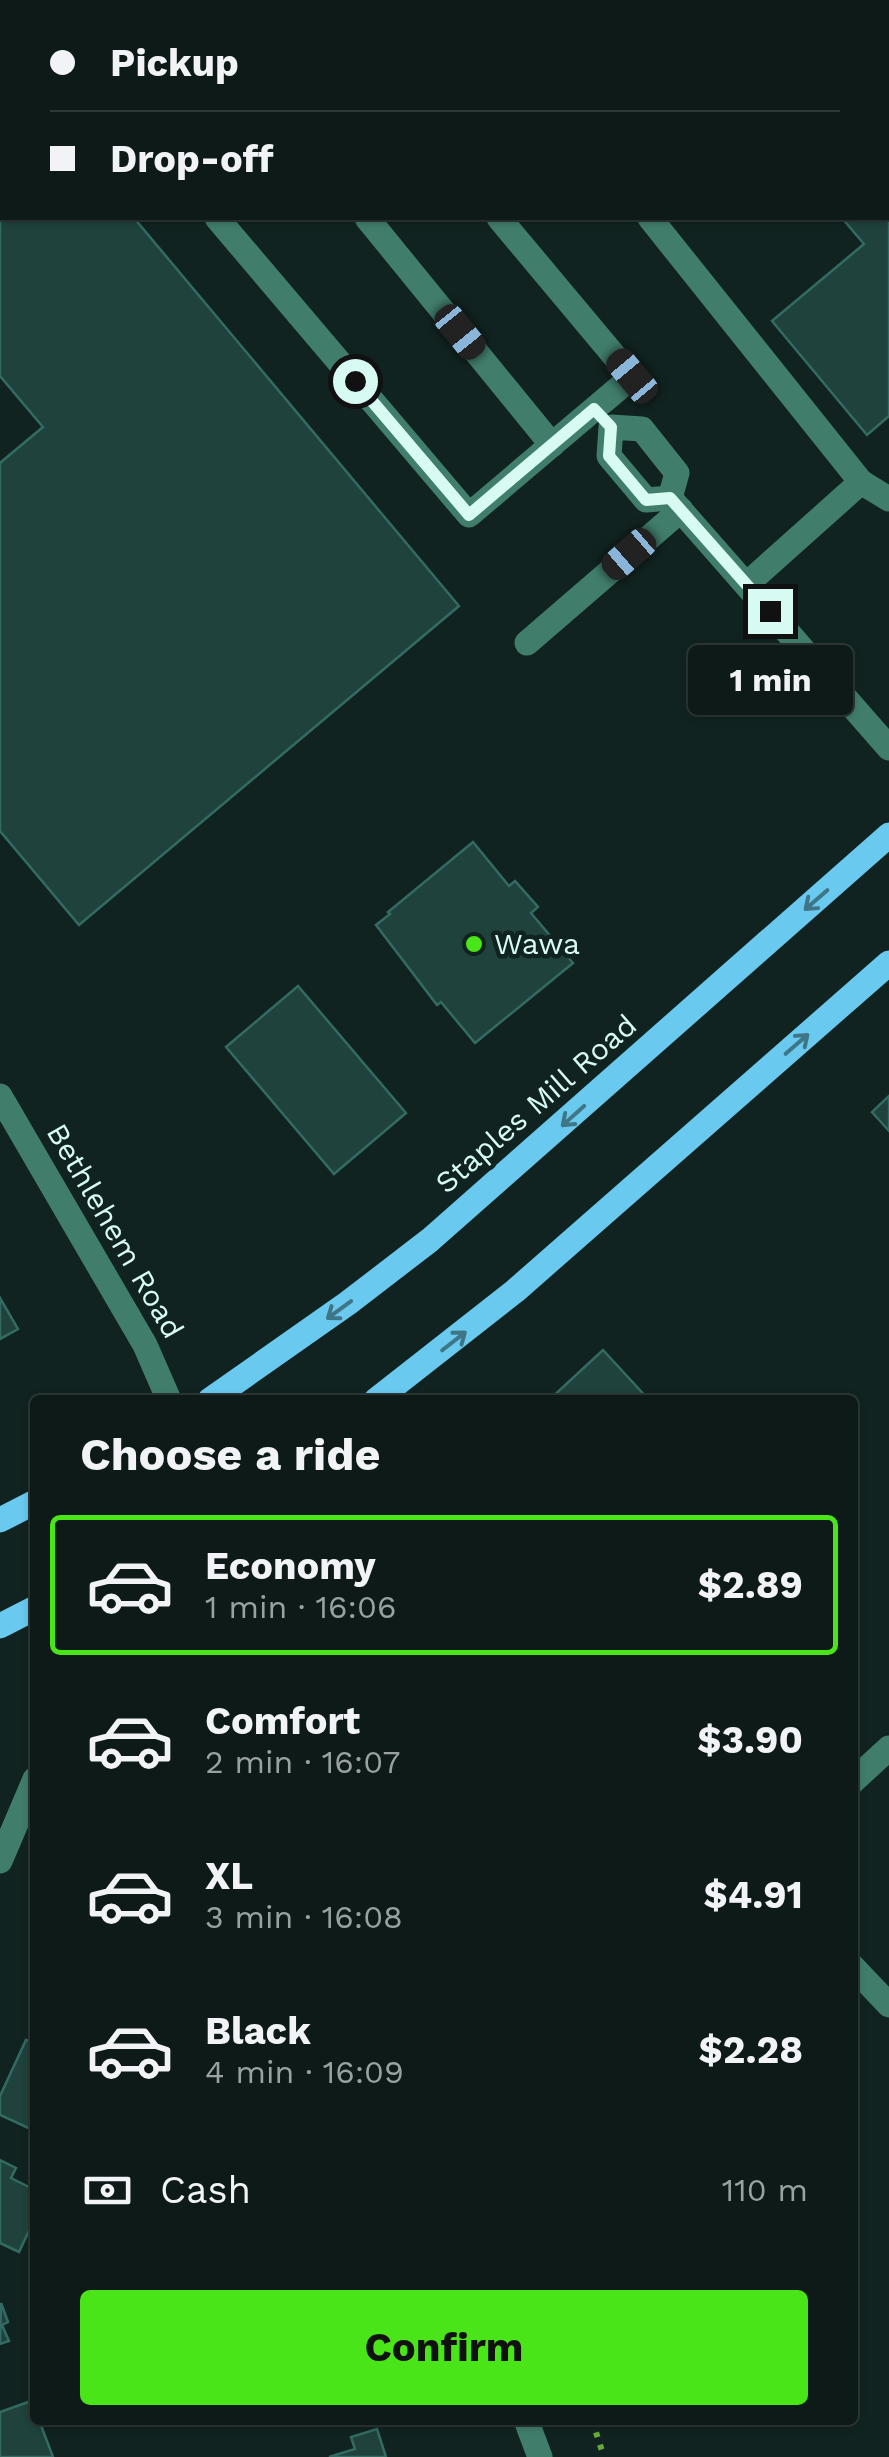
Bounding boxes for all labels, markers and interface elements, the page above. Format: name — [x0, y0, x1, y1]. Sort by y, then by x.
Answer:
text: Pickup — [110, 41, 239, 85]
text: Drop-off — [110, 137, 274, 181]
car — [429, 299, 491, 365]
car — [601, 343, 663, 409]
route start — [333, 359, 378, 404]
car — [597, 523, 661, 585]
route end — [748, 589, 793, 634]
callout: 1 min — [688, 646, 852, 716]
text: 1 min — [729, 661, 812, 699]
one-way arrow — [804, 889, 829, 912]
place label: Wawa — [494, 926, 580, 961]
marker: Wawa — [463, 933, 485, 955]
street label: Staples Mill Road — [428, 1007, 643, 1200]
one-way arrow — [783, 1033, 809, 1055]
one-way arrow — [561, 1104, 586, 1127]
street label: Bethlehem Road — [40, 1117, 191, 1344]
one-way arrow — [325, 1300, 353, 1321]
one-way arrow — [440, 1331, 467, 1352]
text: Choose a ride — [80, 1428, 380, 1481]
icon: car — [85, 1540, 175, 1630]
text: Economy — [205, 1544, 376, 1588]
text: $2.89 — [698, 1563, 803, 1607]
text: 1 min · 16:06 — [205, 1588, 396, 1626]
icon: car — [85, 1695, 175, 1785]
text: Comfort — [205, 1699, 360, 1743]
text: $3.90 — [697, 1718, 803, 1762]
text: 2 min · 16:07 — [205, 1743, 400, 1781]
icon: car — [85, 1850, 175, 1940]
text: XL — [205, 1854, 253, 1898]
text: $4.91 — [703, 1873, 803, 1917]
text: 3 min · 16:08 — [205, 1898, 403, 1936]
icon: car — [85, 2005, 175, 2095]
text: Black — [205, 2009, 311, 2053]
text: $2.28 — [698, 2028, 803, 2072]
text: 4 min · 16:09 — [205, 2053, 404, 2091]
icon: cash — [80, 2163, 135, 2218]
text: Cash — [160, 2168, 251, 2212]
text: 110 m — [722, 2171, 808, 2209]
button: Confirm — [80, 2290, 808, 2405]

